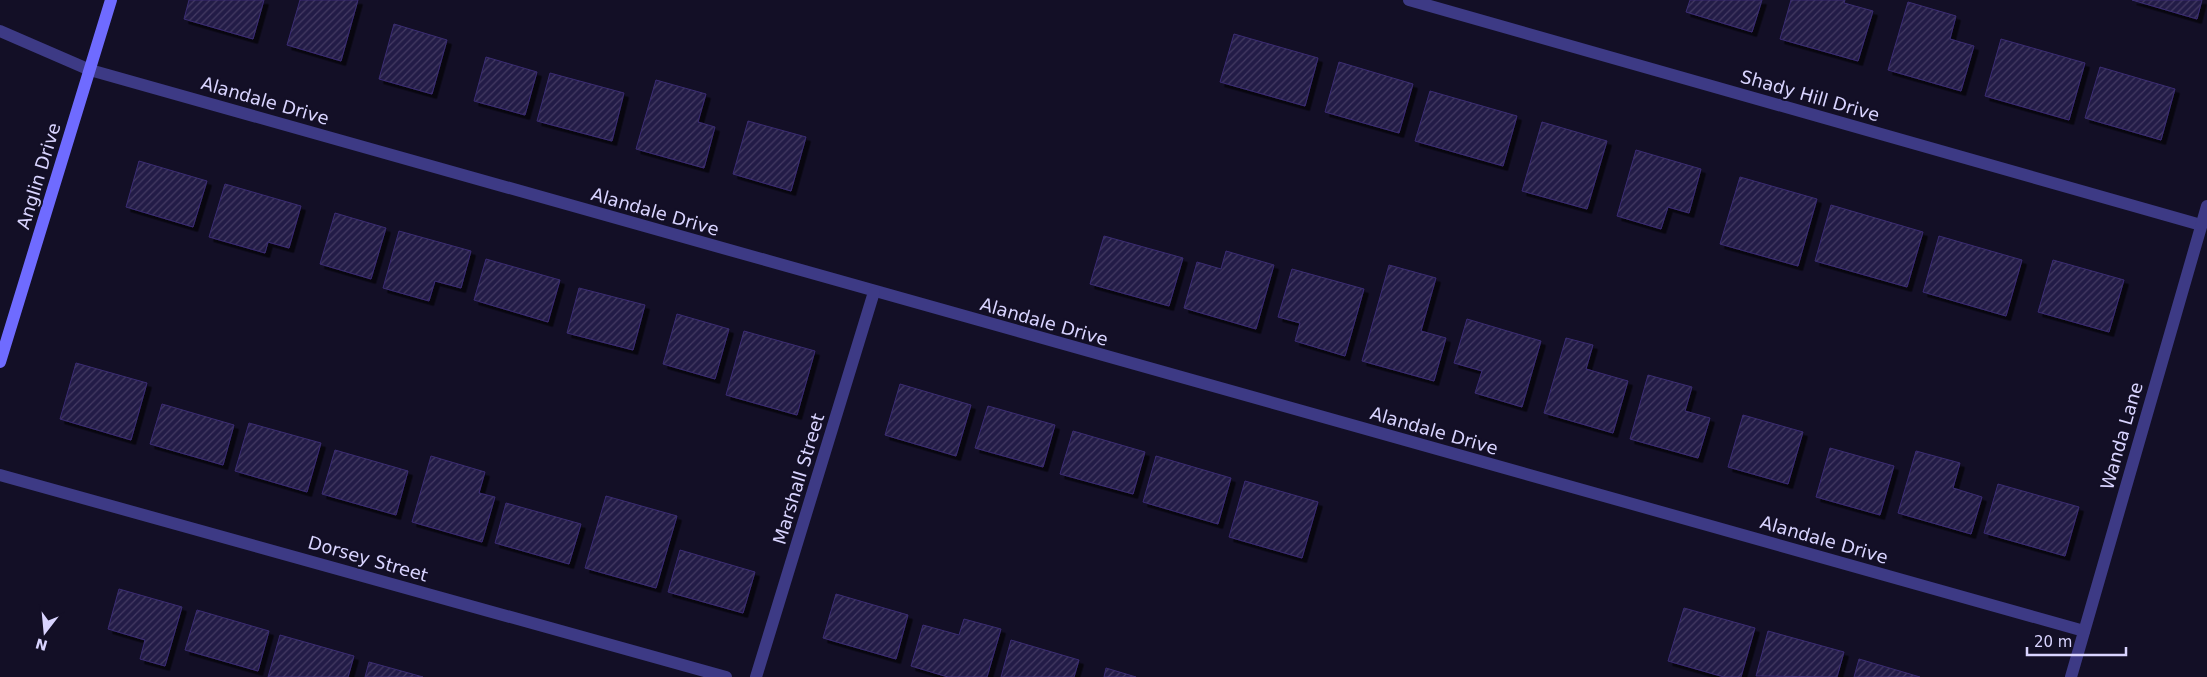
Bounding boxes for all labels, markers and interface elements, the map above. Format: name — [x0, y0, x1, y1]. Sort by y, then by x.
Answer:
street label: Shady Hill Drive — [1738, 66, 1882, 125]
street label: Alandale Drive — [199, 72, 331, 129]
street label: Anglin Drive — [12, 120, 65, 232]
street label: Alandale Drive — [589, 183, 721, 240]
street label: Alandale Drive — [978, 293, 1110, 350]
street label: Wanda Lane — [2096, 380, 2147, 492]
street label: Alandale Drive — [1368, 402, 1500, 459]
street label: Marshall Street — [769, 411, 828, 547]
street label: Alandale Drive — [1758, 511, 1890, 568]
street label: Dorsey Street — [306, 531, 431, 586]
north arrow — [20, 607, 70, 657]
scale bar — [2027, 624, 2126, 656]
text: 20 m — [2034, 633, 2072, 651]
text: N — [34, 635, 49, 654]

